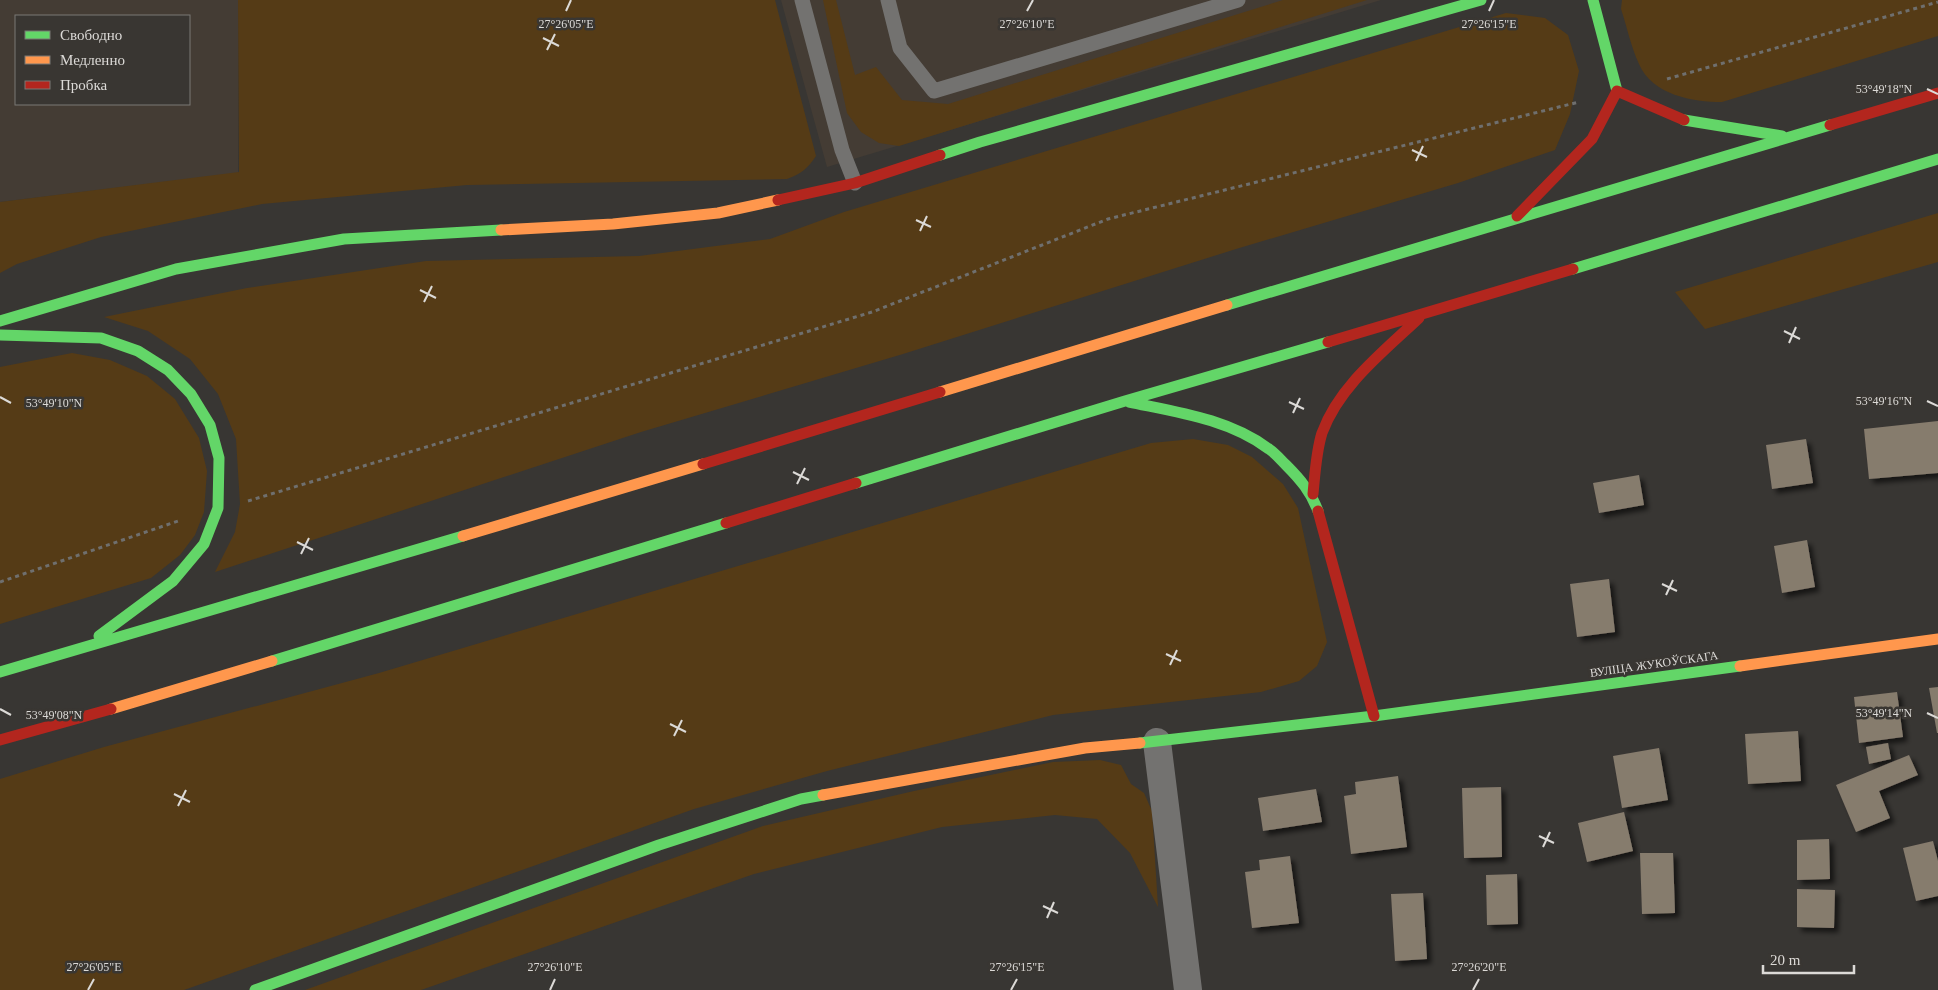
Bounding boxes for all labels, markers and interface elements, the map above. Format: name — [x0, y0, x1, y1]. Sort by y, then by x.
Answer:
legend — [15, 15, 190, 105]
text: 27°26'05"E — [538, 17, 594, 31]
text: 27°26'10"E — [999, 17, 1055, 31]
text: 27°26'15"E — [1461, 17, 1517, 31]
text: Свободно — [60, 27, 122, 43]
text: Медленно — [60, 52, 125, 68]
text: Пробка — [60, 77, 108, 93]
text: 53°49'18"N — [1856, 82, 1913, 96]
text: 53°49'16"N — [1856, 394, 1913, 408]
text: 53°49'10"N — [26, 396, 83, 410]
street label: ВУЛІЦА ЖУКОЎСКАГА — [1589, 648, 1719, 680]
text: 53°49'14"N — [1856, 706, 1913, 720]
text: 53°49'08"N — [26, 708, 83, 722]
scale bar — [1763, 942, 1854, 974]
text: 20 m — [1770, 952, 1801, 968]
text: 27°26'05"E — [66, 960, 122, 974]
text: 27°26'10"E — [527, 960, 583, 974]
text: 27°26'15"E — [989, 960, 1045, 974]
text: 27°26'20"E — [1451, 960, 1507, 974]

